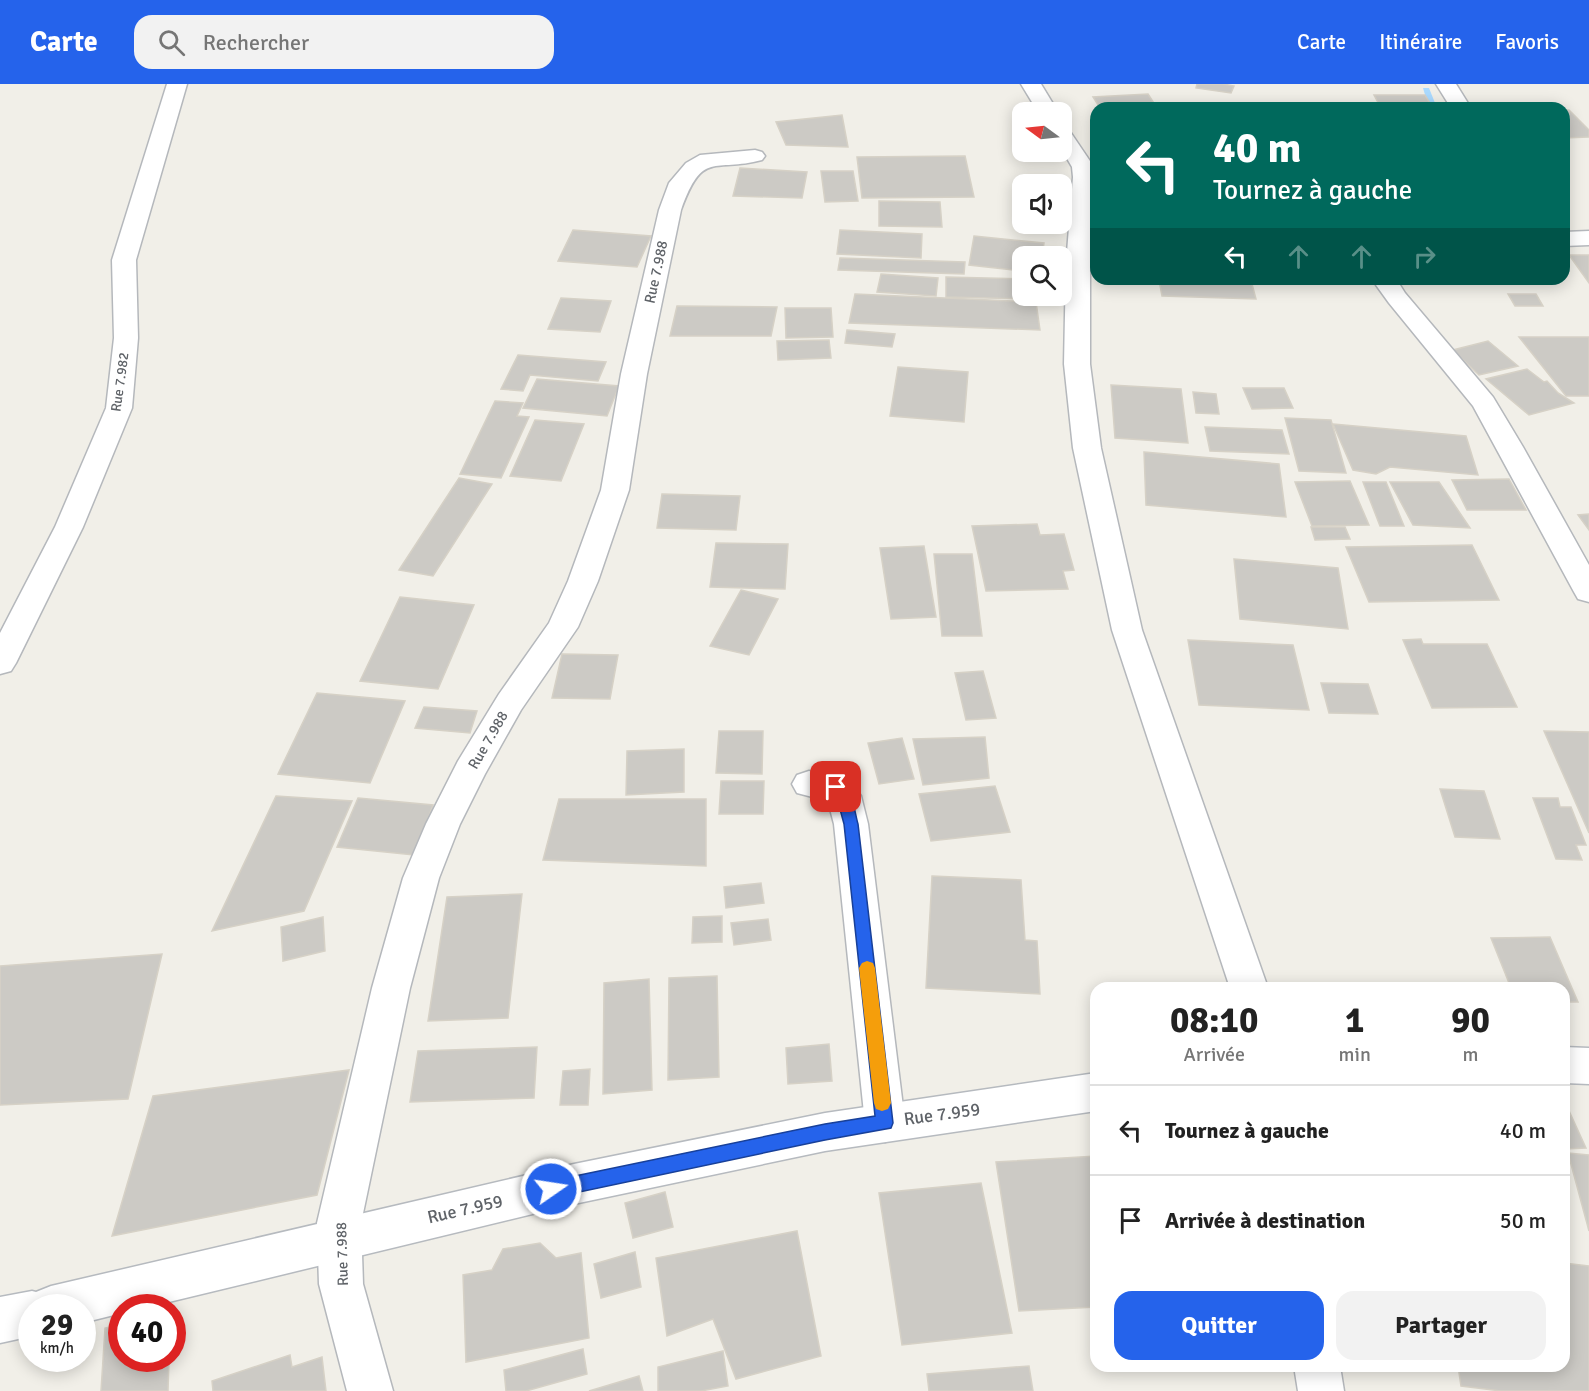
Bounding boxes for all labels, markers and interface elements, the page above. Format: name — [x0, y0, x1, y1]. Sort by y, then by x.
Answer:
search box — [134, 15, 554, 69]
text: Carte — [30, 25, 98, 59]
icon: search — [155, 26, 188, 59]
text: Rechercher — [203, 29, 309, 56]
text: Carte — [1297, 29, 1346, 55]
text: Itinéraire — [1379, 29, 1462, 55]
text: Favoris — [1495, 29, 1559, 55]
north arrow — [1012, 102, 1072, 162]
map controls — [1012, 102, 1072, 306]
text: 40 m — [1213, 123, 1302, 174]
icon: left — [1114, 126, 1192, 204]
button: sound — [1012, 174, 1072, 234]
text: Tournez à gauche — [1213, 174, 1412, 207]
street label: Rue 7.988 — [641, 239, 671, 305]
icon: left — [1219, 240, 1252, 273]
icon: ahead — [1282, 240, 1315, 273]
icon: ahead — [1345, 240, 1378, 273]
icon: right — [1408, 240, 1441, 273]
button: search — [1012, 246, 1072, 306]
street label: Rue 7.982 — [107, 351, 133, 413]
street label: Rue 7.988 — [464, 708, 512, 772]
pin — [810, 761, 861, 812]
icon: arrive — [819, 770, 852, 803]
text: 08:10 — [1170, 998, 1258, 1043]
text: 1 — [1345, 998, 1364, 1043]
text: 90 — [1451, 998, 1490, 1043]
text: Arrivée — [1184, 1042, 1245, 1067]
text: min — [1339, 1042, 1371, 1067]
text: m — [1462, 1042, 1478, 1067]
street label: Rue 7.959 — [902, 1098, 982, 1130]
icon: left — [1114, 1114, 1147, 1147]
text: Tournez à gauche — [1165, 1117, 1329, 1144]
text: 40 m — [1500, 1117, 1546, 1144]
position arrow — [519, 1157, 583, 1221]
street label: Rue 7.959 — [425, 1190, 505, 1228]
icon: arrive — [1114, 1204, 1147, 1237]
text: Arrivée à destination — [1165, 1207, 1365, 1234]
text: 50 m — [1500, 1207, 1546, 1234]
street label: Rue 7.988 — [332, 1222, 352, 1286]
button: Quitter — [1114, 1291, 1324, 1360]
button: Partager — [1336, 1291, 1546, 1360]
speed limit sign: 40 — [108, 1294, 186, 1372]
text: 29 — [41, 1307, 73, 1344]
text: km/h — [40, 1339, 74, 1357]

